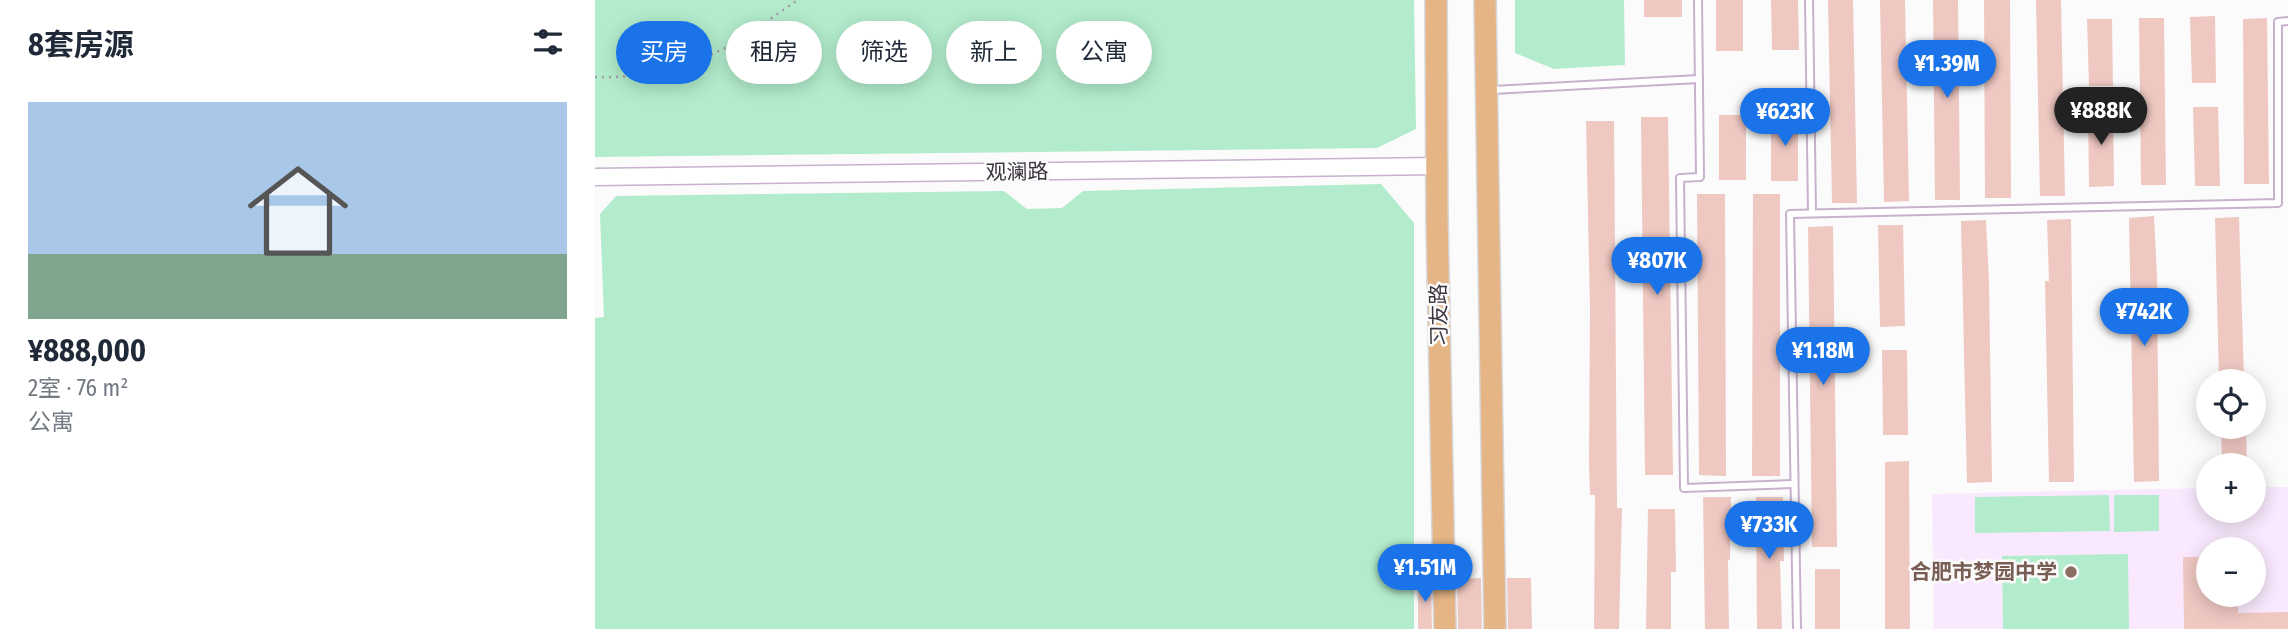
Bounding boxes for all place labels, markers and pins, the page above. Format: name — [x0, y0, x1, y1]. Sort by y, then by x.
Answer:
pin: ¥1.39M — [1890, 41, 2004, 100]
pin: ¥623K — [1736, 88, 1834, 148]
pin: ¥888K — [2052, 88, 2150, 147]
pin: ¥807K — [1608, 238, 1706, 297]
pin: ¥742K — [2095, 288, 2193, 348]
pin: ¥1.18M — [1766, 328, 1880, 387]
pin: ¥733K — [1720, 502, 1818, 561]
pin: ¥1.51M — [1368, 544, 1482, 604]
place label: 合肥市梦园中学 — [1910, 559, 2057, 585]
marker: 合肥市梦园中学 — [2063, 564, 2079, 580]

